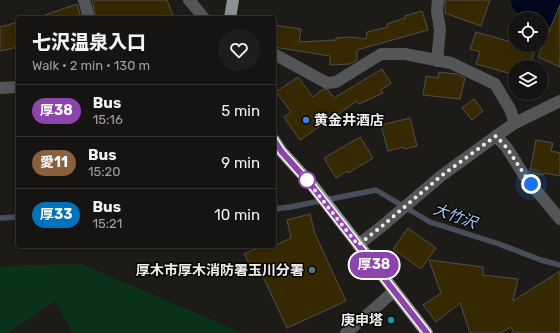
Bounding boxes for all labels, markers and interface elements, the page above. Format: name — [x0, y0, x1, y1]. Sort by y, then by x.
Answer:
map controls — [508, 12, 548, 100]
button: locate — [508, 12, 548, 52]
button: heart — [218, 29, 260, 71]
text: 七沢温泉入口 — [32, 31, 146, 54]
text: Walk · 2 min · 130 m — [32, 58, 150, 73]
button: layers — [508, 60, 548, 100]
text: Bus — [93, 94, 121, 112]
text: 厚38 — [40, 102, 73, 119]
text: 5 min — [221, 102, 260, 120]
text: 15:16 — [93, 112, 123, 127]
place label: 黄金井酒店 — [314, 112, 384, 129]
marker: 黄金井酒店 — [301, 115, 311, 125]
text: Bus — [88, 146, 116, 164]
text: 愛11 — [40, 154, 68, 171]
text: 9 min — [221, 154, 260, 172]
text: 15:20 — [88, 164, 121, 179]
unlabelled marker — [298, 171, 316, 189]
your location — [521, 174, 541, 194]
text: Bus — [92, 198, 121, 216]
water label: 大竹沢 — [431, 200, 481, 233]
text: 厚33 — [40, 206, 72, 223]
text: 10 min — [214, 206, 260, 224]
text: 15:21 — [92, 216, 122, 231]
line badge: 厚38 — [351, 252, 397, 278]
text: 厚38 — [358, 256, 390, 273]
place label: 厚木市厚木消防署玉川分署 — [136, 262, 304, 279]
marker: 厚木市厚木消防署玉川分署 — [307, 265, 317, 275]
place label: 庚申塔 — [341, 312, 383, 329]
marker: 庚申塔 — [386, 315, 396, 325]

